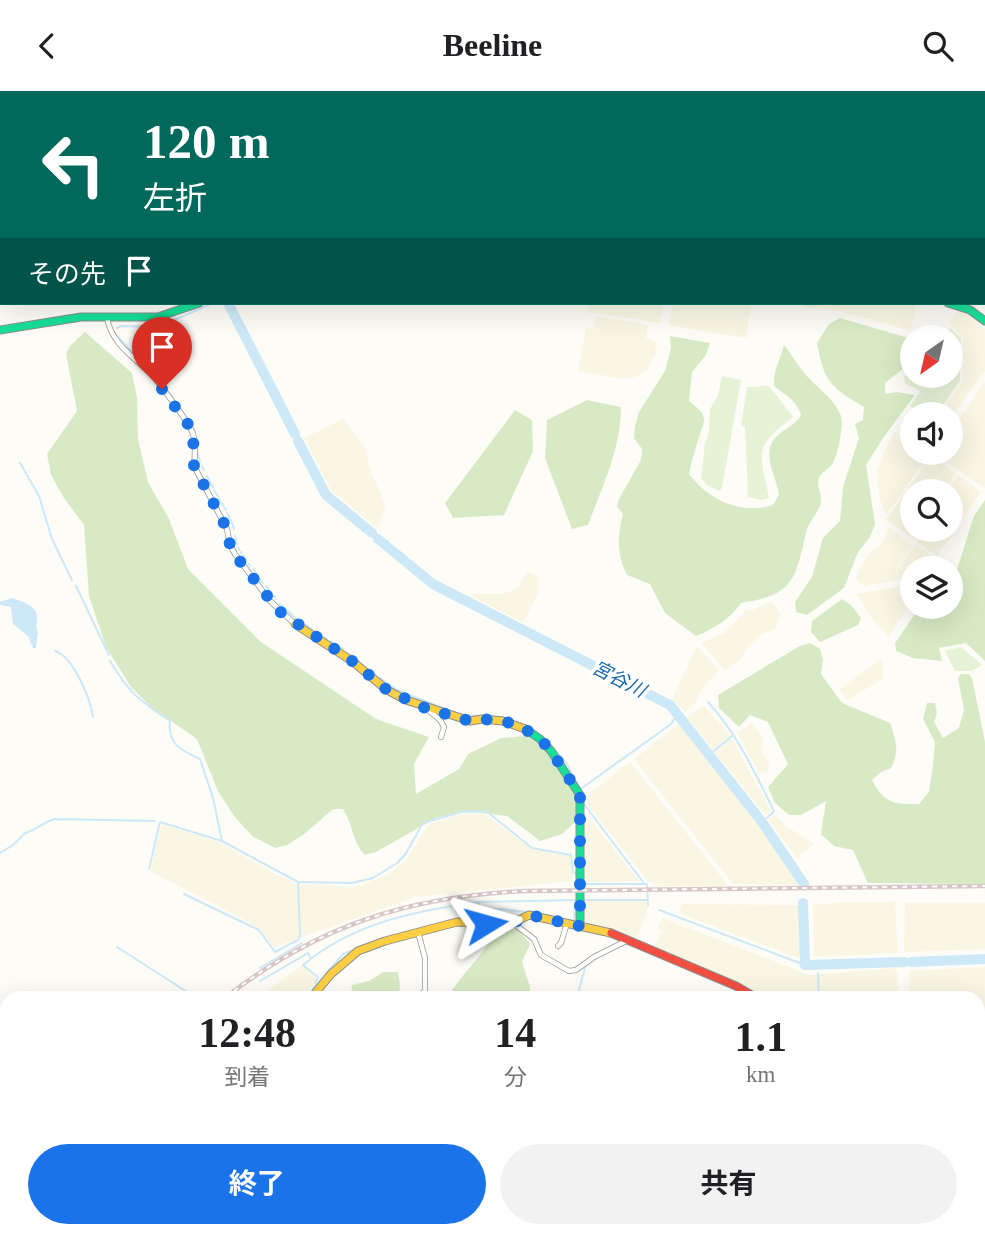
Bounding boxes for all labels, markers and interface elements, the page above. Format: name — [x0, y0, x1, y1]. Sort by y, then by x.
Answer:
icon: back — [28, 27, 66, 65]
text: Beeline — [443, 27, 542, 63]
icon: search — [919, 27, 957, 65]
text: 120 m — [143, 114, 270, 169]
icon: left — [28, 119, 119, 210]
text: 左折 — [143, 180, 207, 216]
icon: arrive — [120, 252, 158, 290]
text: その先 — [28, 260, 106, 289]
pin — [132, 317, 192, 389]
north arrow — [900, 325, 962, 389]
map controls — [900, 325, 963, 619]
icon: arrive — [143, 328, 181, 366]
button: sound — [900, 402, 963, 465]
button: search — [900, 479, 963, 542]
button: layers — [900, 556, 963, 619]
water label: 宮谷川 — [589, 657, 651, 702]
position arrow — [449, 887, 523, 961]
text: 12:48 — [198, 1010, 296, 1056]
text: 14 — [494, 1010, 536, 1056]
text: 1.1 — [734, 1014, 787, 1060]
text: km — [746, 1062, 775, 1087]
text: 到着 — [224, 1065, 270, 1090]
text: 分 — [504, 1065, 527, 1090]
button: 終了 — [28, 1144, 486, 1224]
button: 共有 — [500, 1144, 957, 1224]

